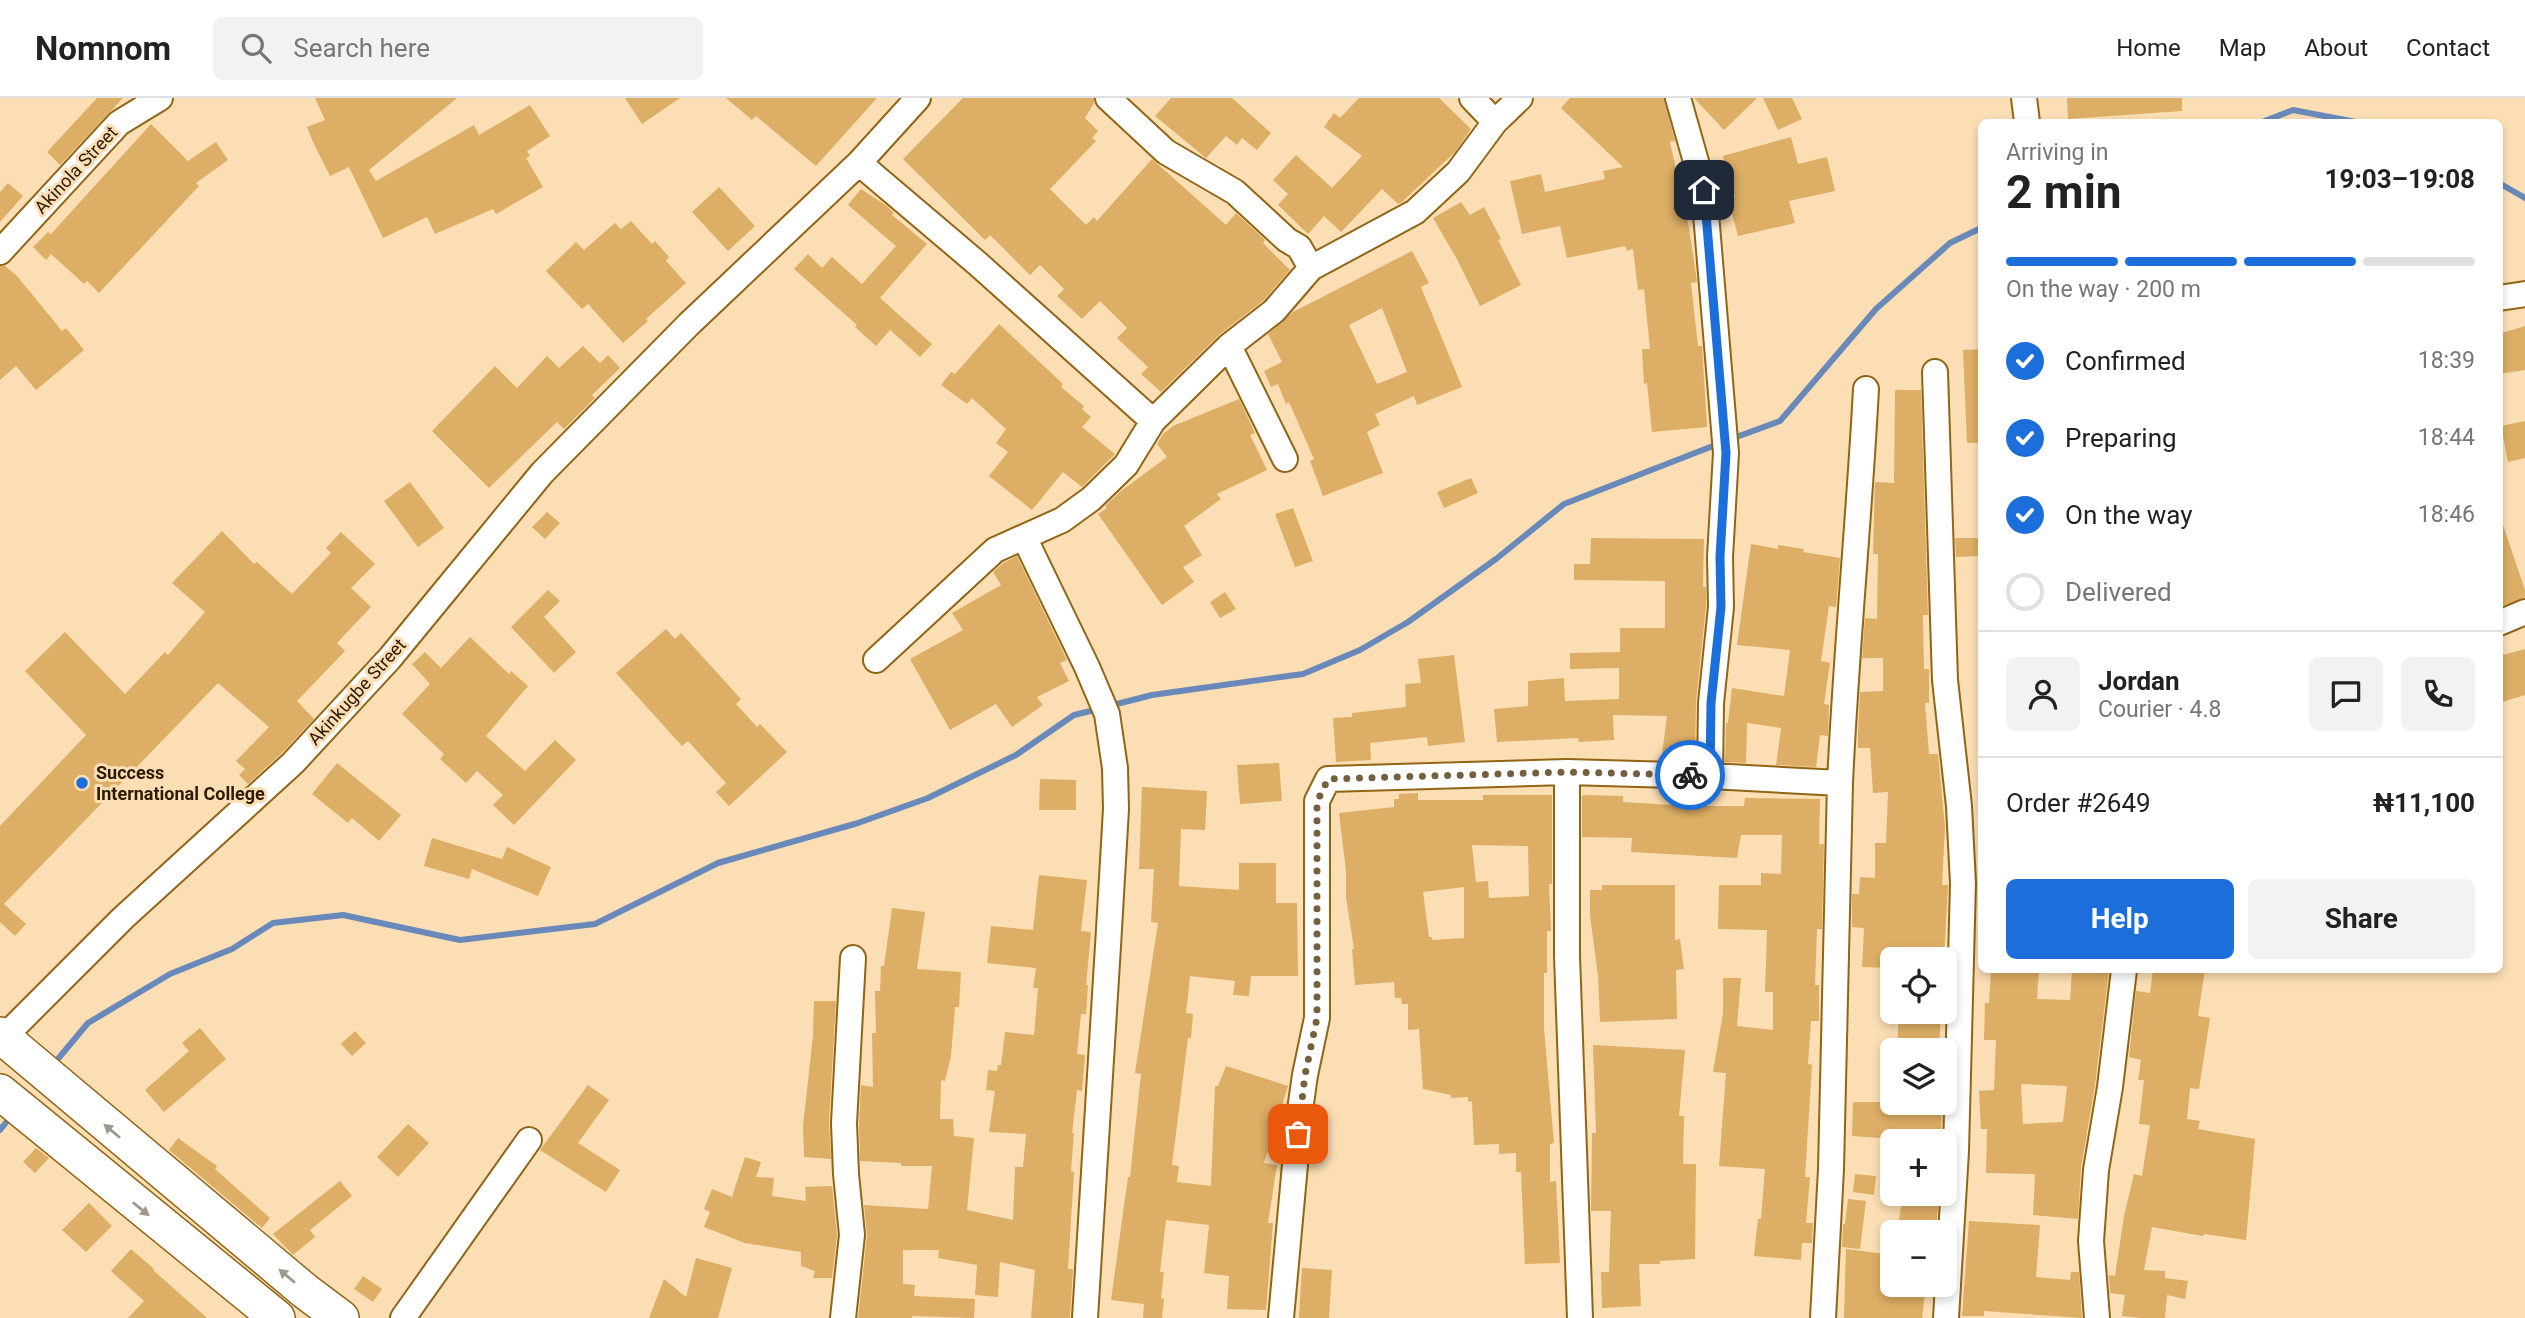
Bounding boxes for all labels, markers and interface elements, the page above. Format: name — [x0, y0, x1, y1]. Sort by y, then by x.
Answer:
search box — [213, 17, 703, 80]
text: Nomnom — [35, 29, 171, 68]
icon: search — [237, 29, 275, 67]
text: Search here — [293, 33, 430, 63]
text: Home — [2116, 34, 2181, 62]
text: Map — [2219, 34, 2266, 62]
text: About — [2304, 34, 2368, 62]
text: Contact — [2406, 34, 2490, 62]
street label: Akinola Street — [30, 122, 121, 218]
text: Arriving in — [2006, 139, 2109, 166]
pin — [1674, 160, 1734, 220]
text: 19:03–19:08 — [2325, 164, 2475, 194]
text: 2 min — [2006, 165, 2122, 219]
icon: home — [1685, 171, 1723, 209]
text: On the way · 200 m — [2006, 276, 2201, 303]
icon: check — [2006, 342, 2044, 380]
text: Confirmed — [2065, 346, 2186, 376]
text: 18:39 — [2418, 347, 2475, 374]
icon: check — [2006, 419, 2044, 457]
text: Preparing — [2065, 423, 2177, 453]
text: 18:44 — [2418, 424, 2475, 451]
icon: check — [2006, 496, 2044, 534]
text: On the way — [2065, 500, 2193, 530]
text: 18:46 — [2418, 501, 2475, 528]
text: Delivered — [2065, 577, 2172, 607]
street label: Akinkugbe Street — [303, 634, 410, 749]
button: person — [2006, 657, 2080, 731]
button: chat — [2309, 657, 2383, 731]
button: phone — [2401, 657, 2475, 731]
text: Jordan — [2098, 666, 2180, 696]
text: Courier · 4.8 — [2098, 696, 2221, 723]
courier — [1655, 740, 1725, 810]
icon: bike — [1671, 756, 1709, 794]
place label: Success International College — [96, 762, 265, 804]
marker: Success International College — [74, 775, 90, 791]
text: Order #2649 — [2006, 788, 2151, 818]
text: ₦11,100 — [2373, 788, 2475, 818]
button: Help — [2006, 879, 2234, 959]
button: Share — [2248, 879, 2475, 959]
map controls — [1880, 947, 1957, 1297]
button: locate — [1880, 947, 1957, 1024]
button: layers — [1880, 1038, 1957, 1115]
pin — [1268, 1104, 1328, 1164]
icon: bag — [1279, 1115, 1317, 1153]
one-way arrow — [103, 1124, 120, 1139]
button: + — [1880, 1129, 1957, 1206]
one-way arrow — [133, 1201, 150, 1216]
button: − — [1880, 1220, 1957, 1297]
one-way arrow — [278, 1269, 295, 1284]

